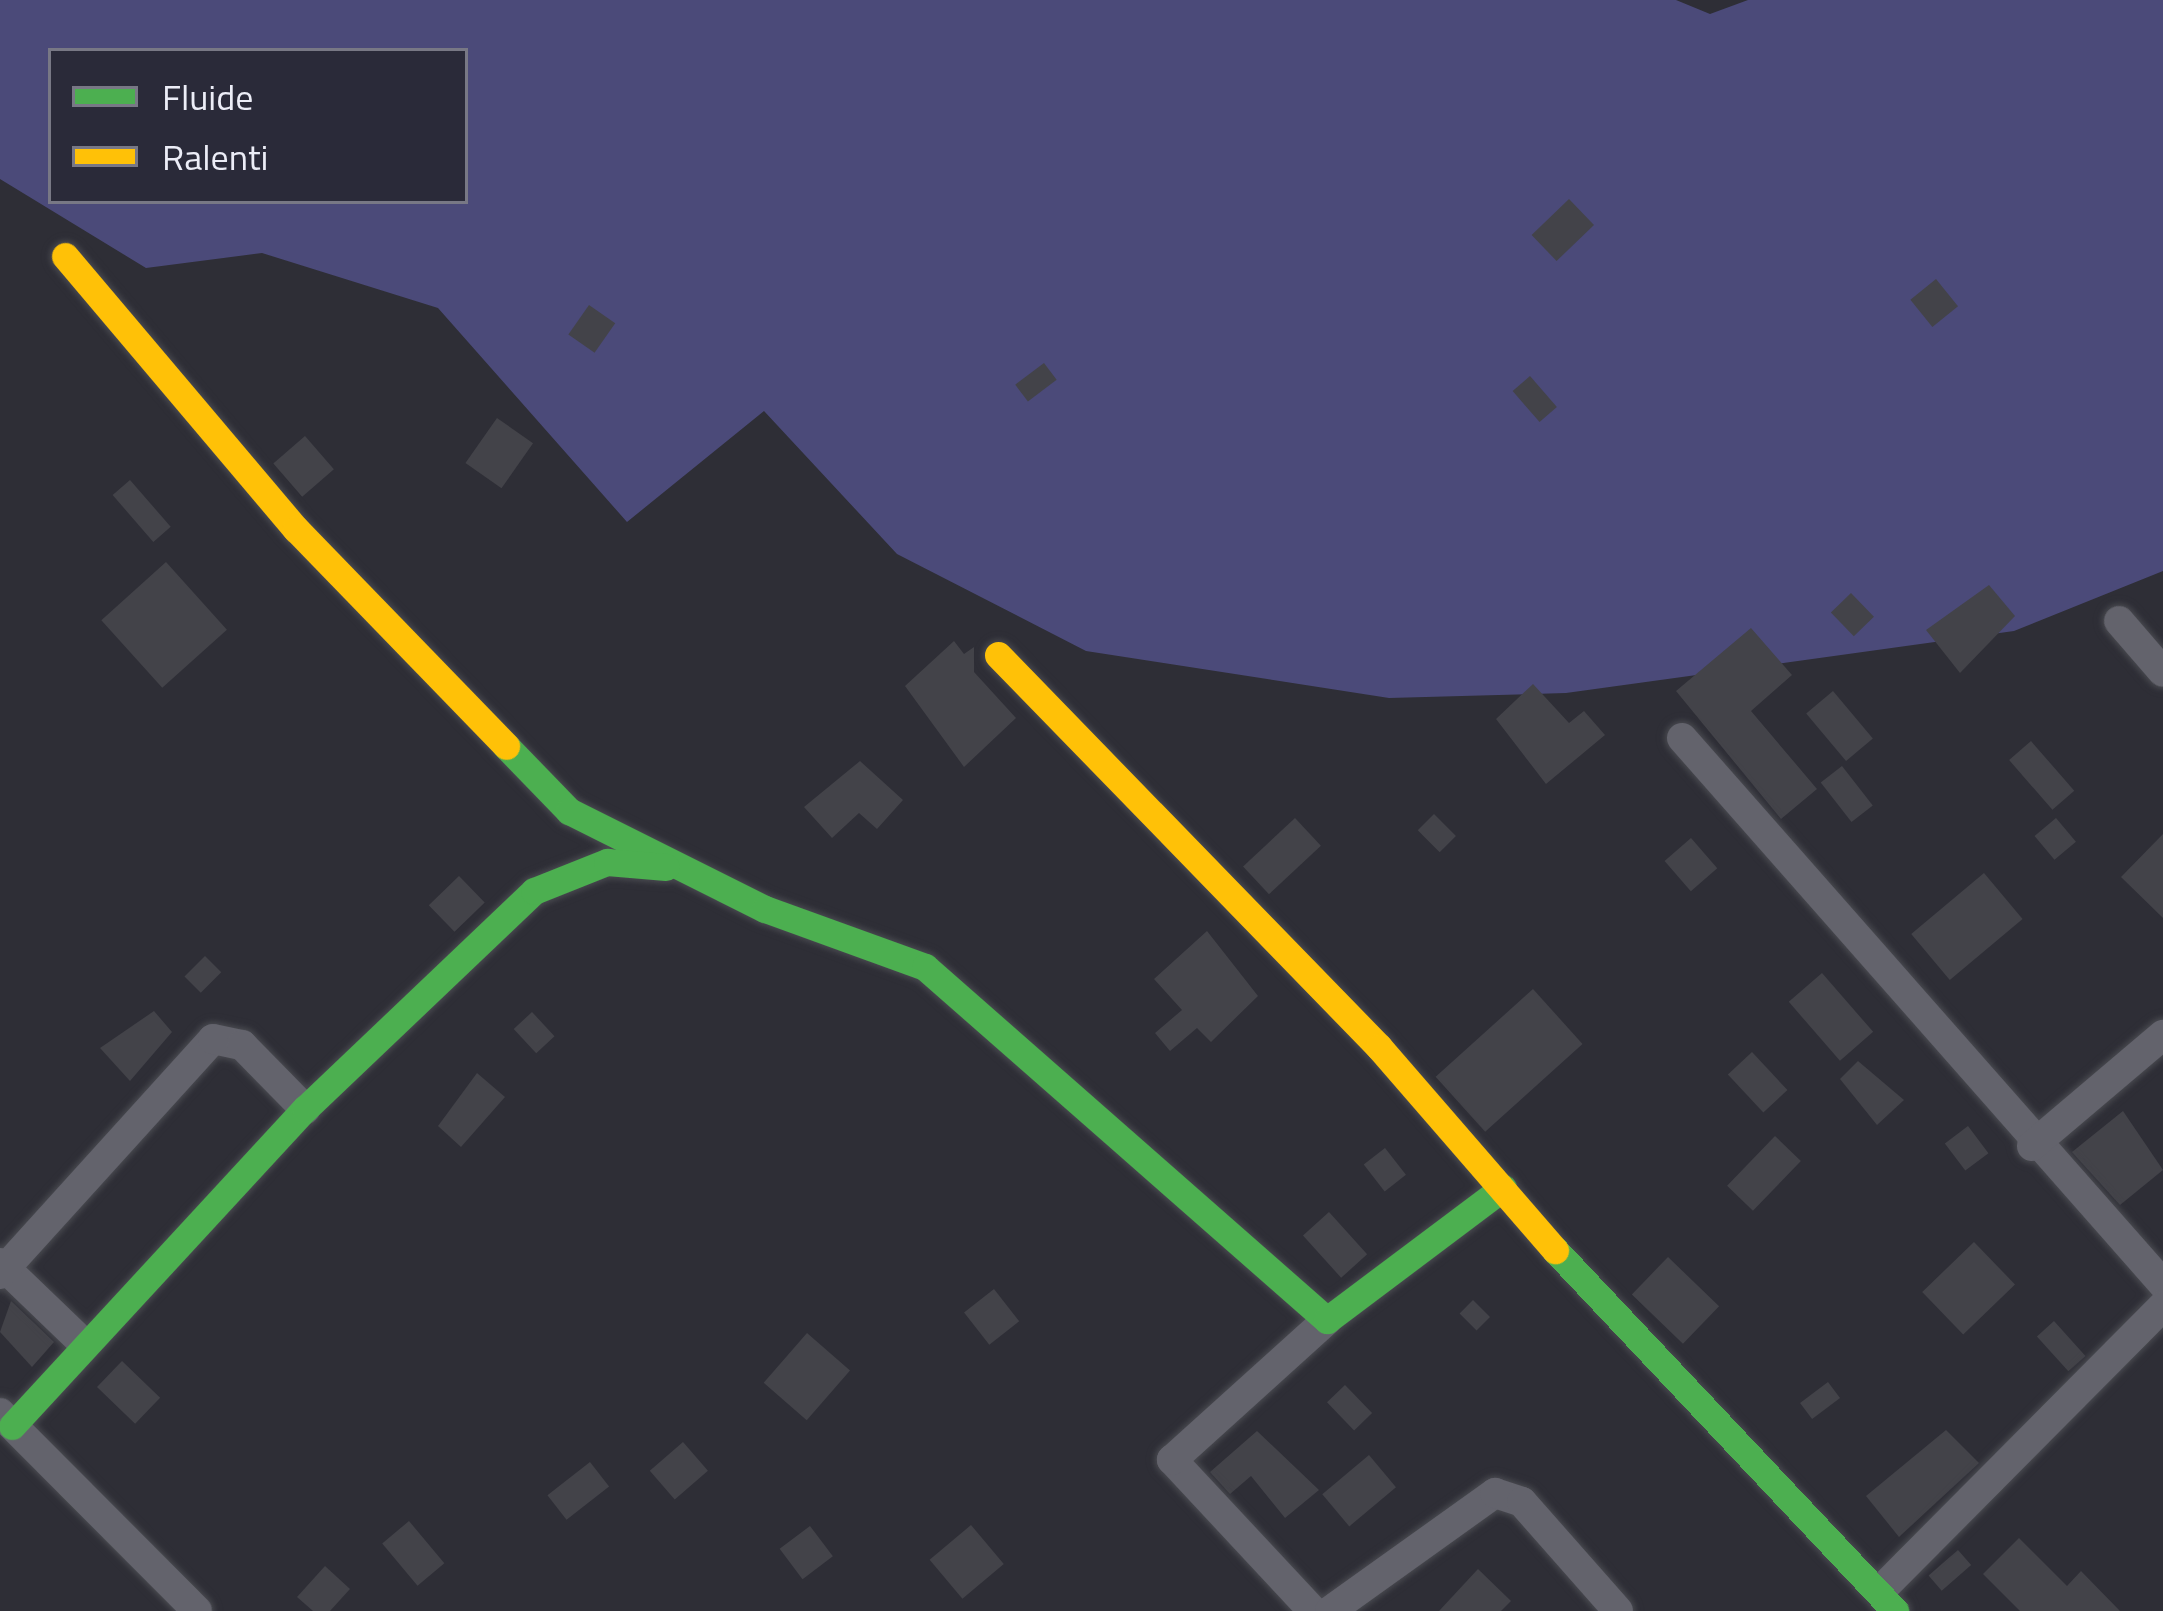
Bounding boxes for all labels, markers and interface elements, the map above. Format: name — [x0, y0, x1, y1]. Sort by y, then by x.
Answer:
legend — [48, 48, 468, 204]
text: Fluide — [162, 69, 253, 124]
text: Ralenti — [162, 129, 268, 184]

